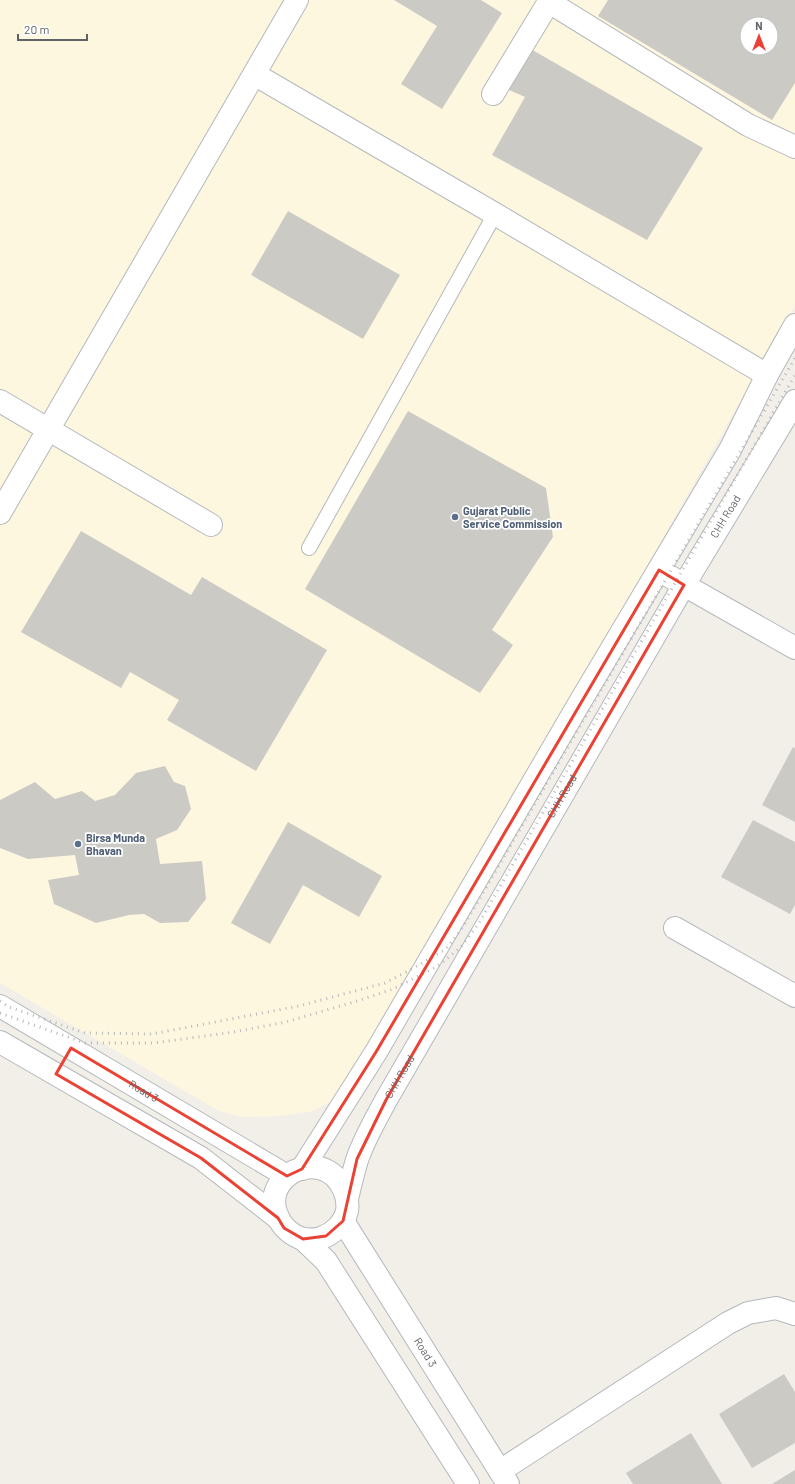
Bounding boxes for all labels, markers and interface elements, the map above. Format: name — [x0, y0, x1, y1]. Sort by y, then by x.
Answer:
scale bar — [18, 16, 87, 42]
north arrow — [739, 16, 779, 56]
text: N — [755, 19, 763, 32]
text: 20 m — [24, 22, 50, 36]
street label: CHH Road — [707, 493, 743, 540]
place label: Gujarat Public Service Commission — [463, 504, 562, 530]
marker: Gujarat Public Service Commission — [450, 512, 460, 522]
street label: CHH Road — [544, 772, 579, 820]
place label: Birsa Munda Bhavan — [86, 831, 145, 857]
marker: Birsa Munda Bhavan — [73, 839, 83, 849]
street label: CHH Road — [382, 1053, 417, 1100]
street label: Road 3 — [127, 1077, 161, 1104]
street label: Road 3 — [412, 1335, 440, 1369]

